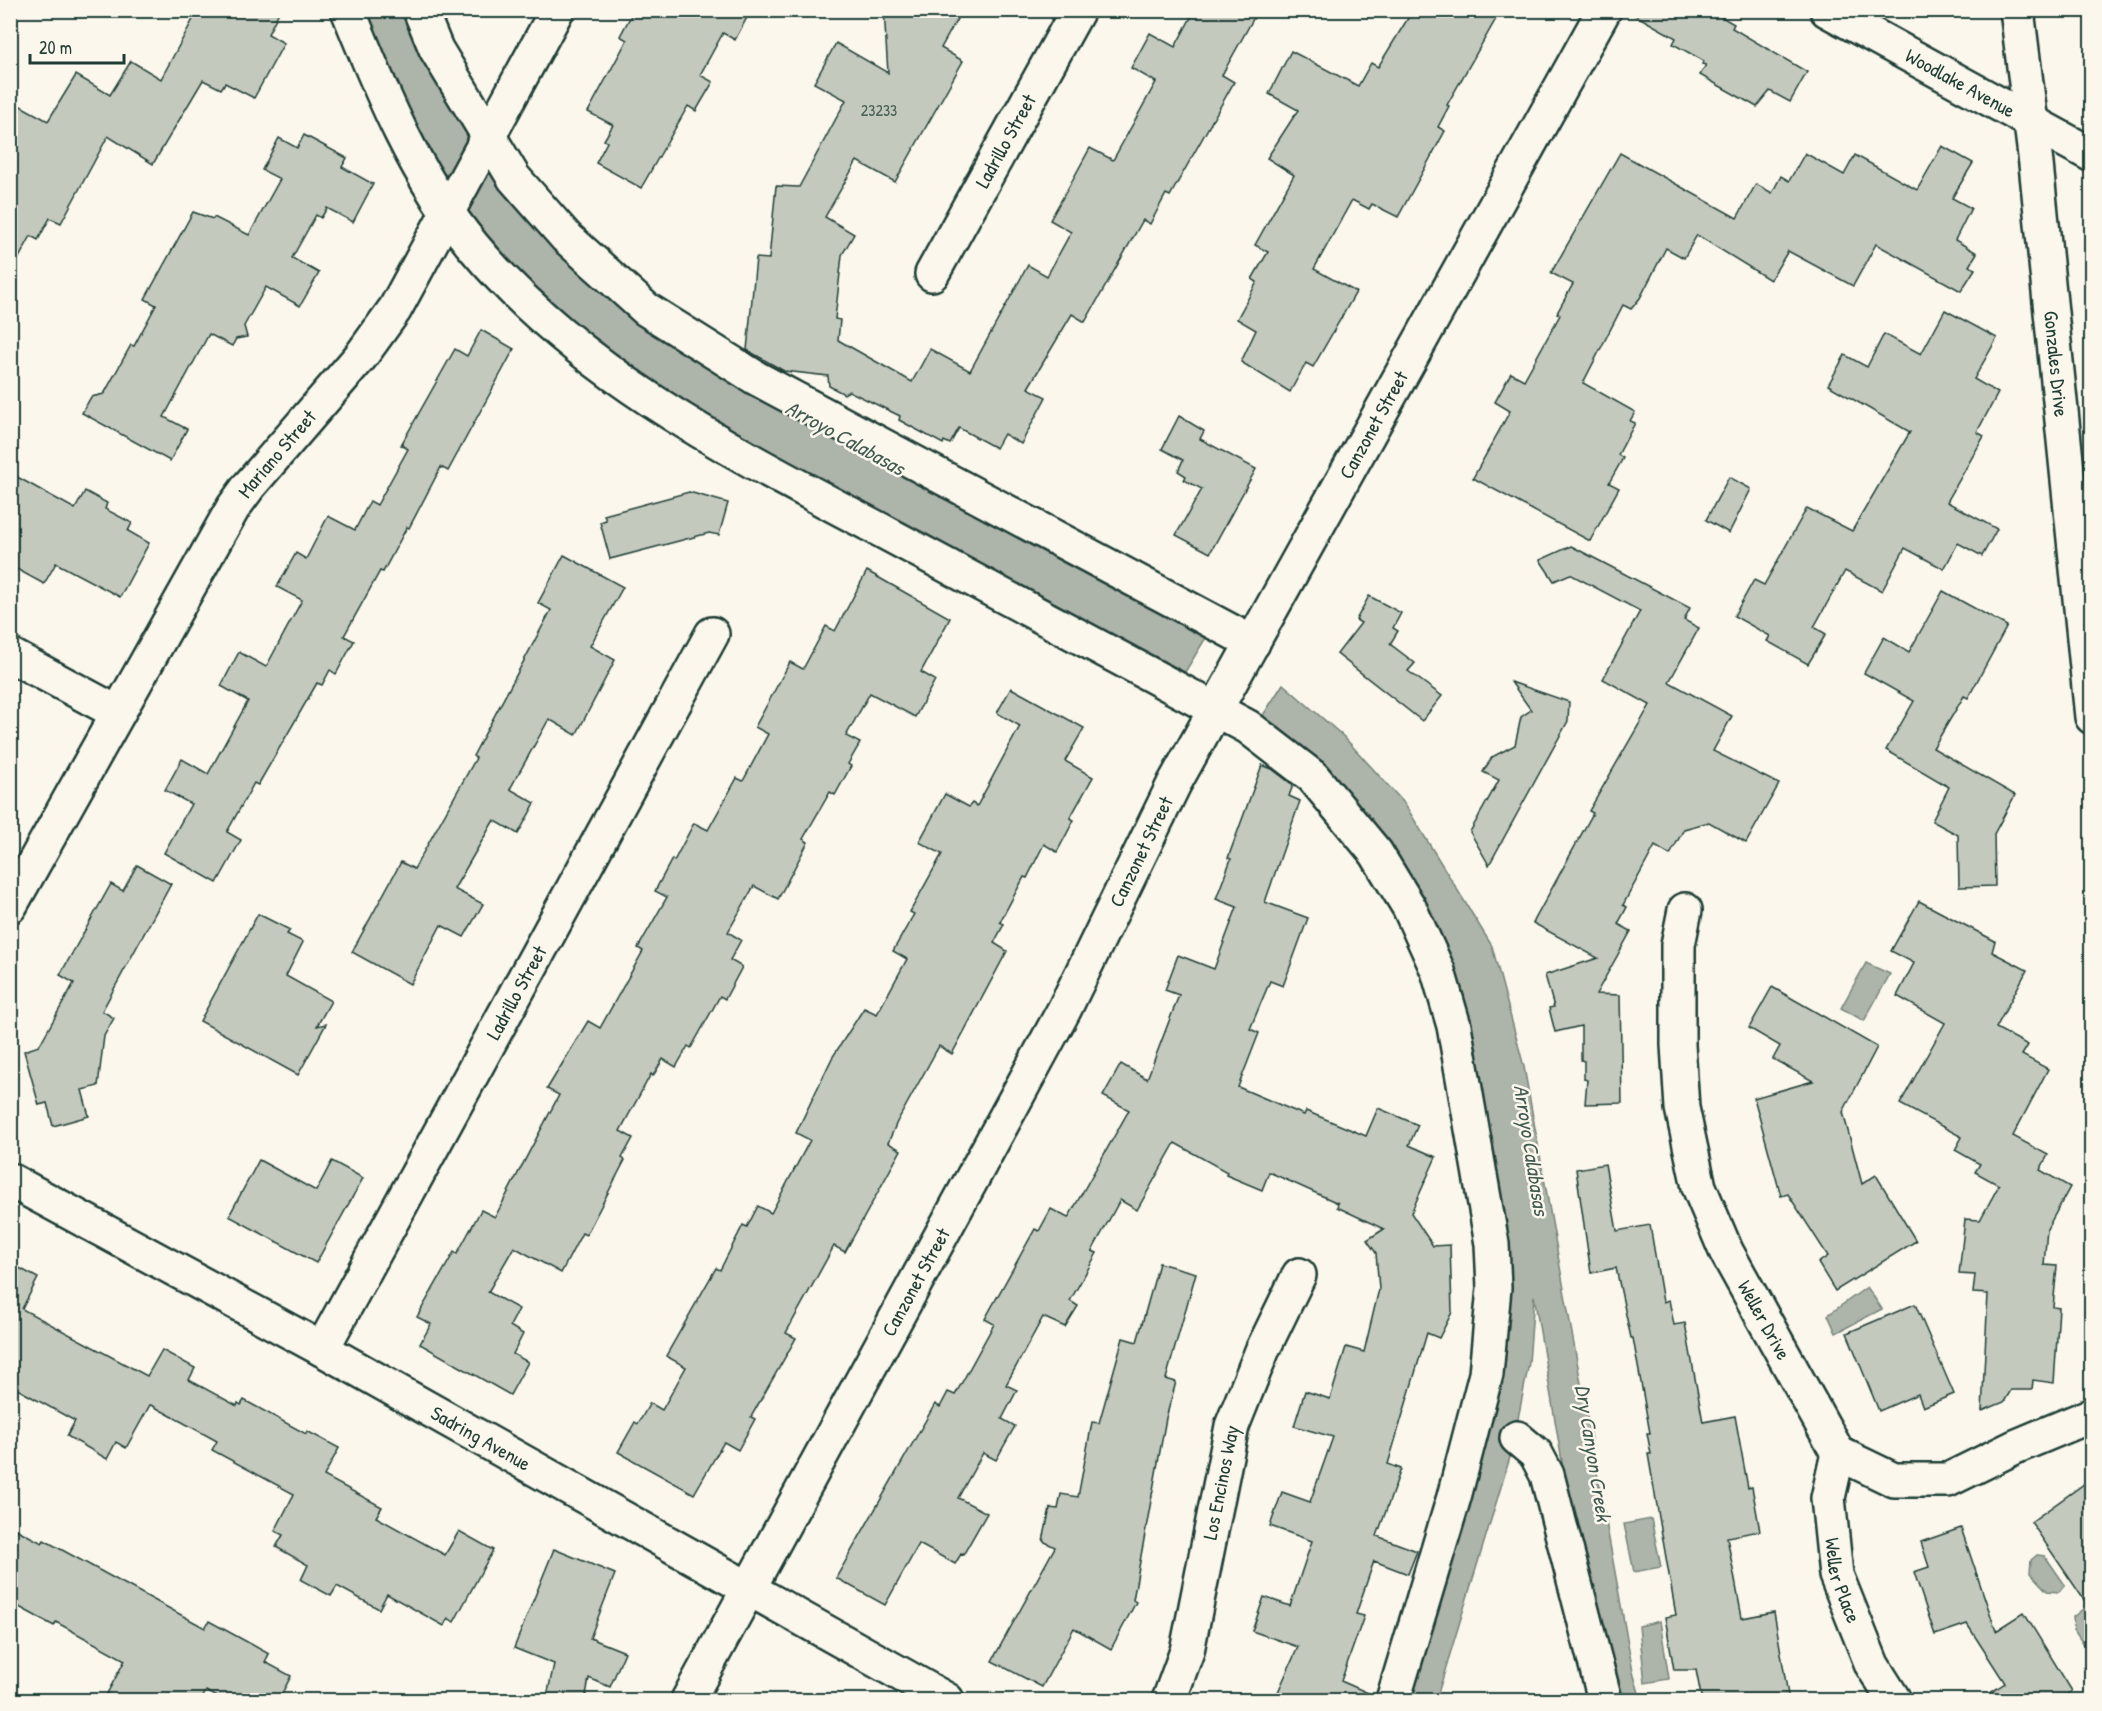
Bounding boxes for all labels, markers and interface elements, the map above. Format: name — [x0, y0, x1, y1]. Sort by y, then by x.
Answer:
scale bar — [30, 27, 124, 65]
text: 20 m — [39, 35, 72, 60]
street label: Woodlake Avenue — [1901, 42, 2020, 123]
street label: Ladrillo Street — [968, 88, 1042, 192]
house number: 23233 — [861, 99, 897, 121]
street label: Gonzales Drive — [2038, 309, 2076, 418]
street label: Canzonet Street — [1332, 365, 1414, 483]
water label: Arroyo Calabasas — [781, 393, 912, 483]
street label: Mariano Street — [231, 403, 323, 503]
street label: Canzonet Street — [1102, 791, 1179, 911]
street label: Ladrillo Street — [479, 940, 553, 1044]
water label: Arroyo Calabasas — [1507, 1083, 1556, 1219]
street label: Canzonet Street — [875, 1222, 956, 1341]
street label: Weller Drive — [1732, 1275, 1798, 1364]
water label: Dry Canyon Creek — [1568, 1383, 1619, 1525]
street label: Sadring Avenue — [426, 1399, 536, 1477]
street label: Los Encinos Way — [1196, 1423, 1245, 1542]
street label: Weller Place — [1819, 1536, 1868, 1627]

